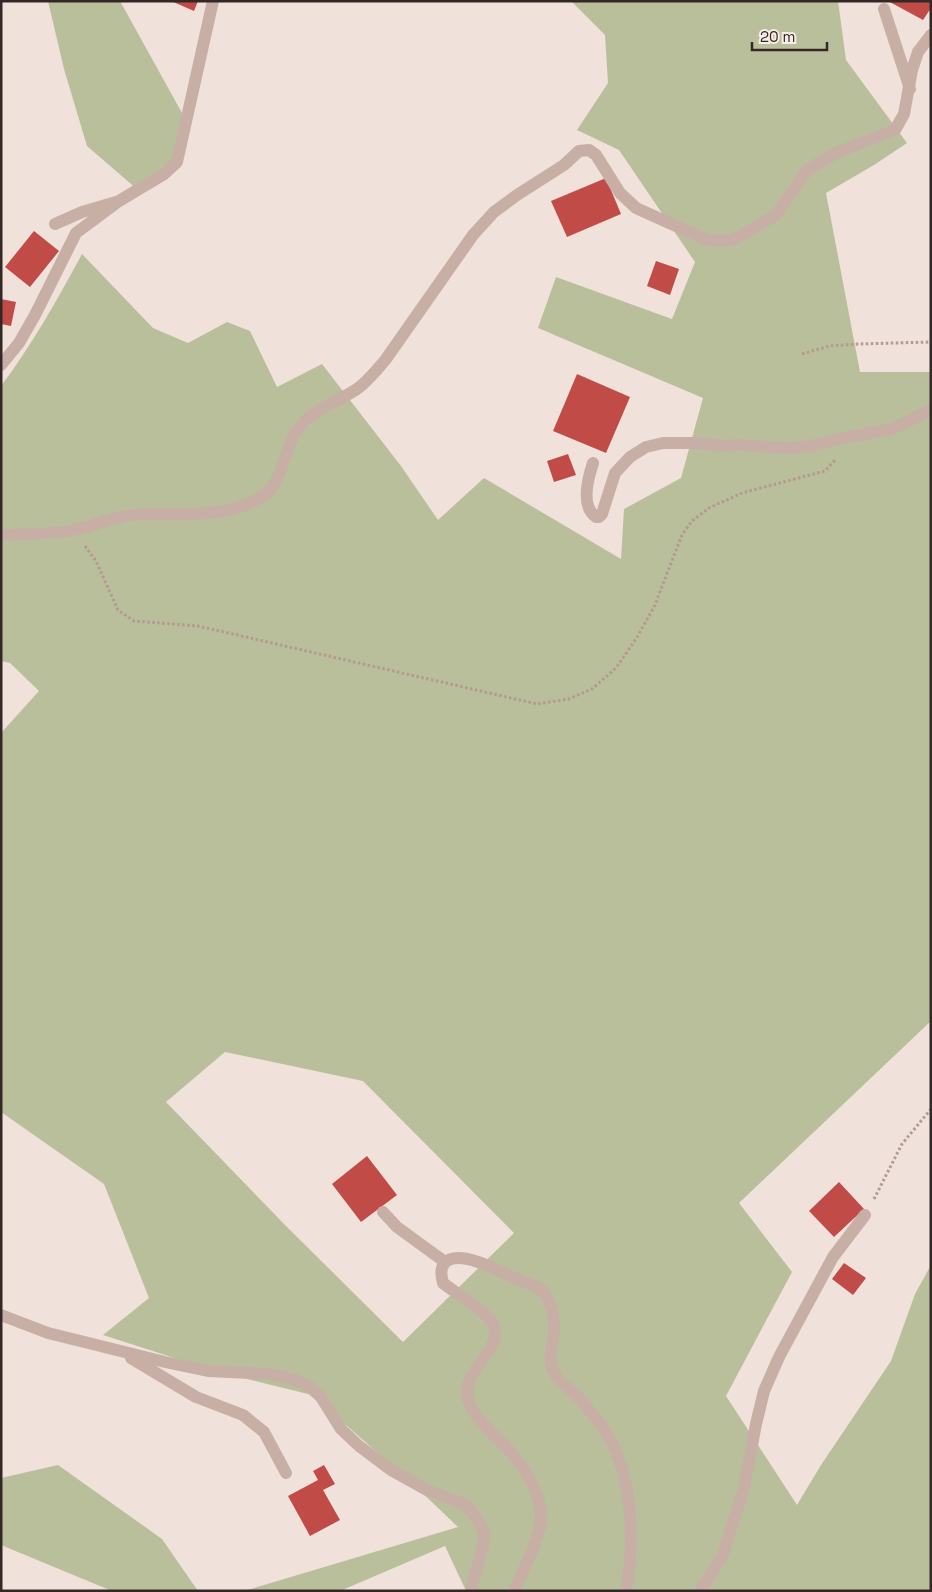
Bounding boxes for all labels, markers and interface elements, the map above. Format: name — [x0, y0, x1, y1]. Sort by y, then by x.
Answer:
scale bar — [752, 20, 827, 52]
text: 20 m — [760, 27, 795, 46]

